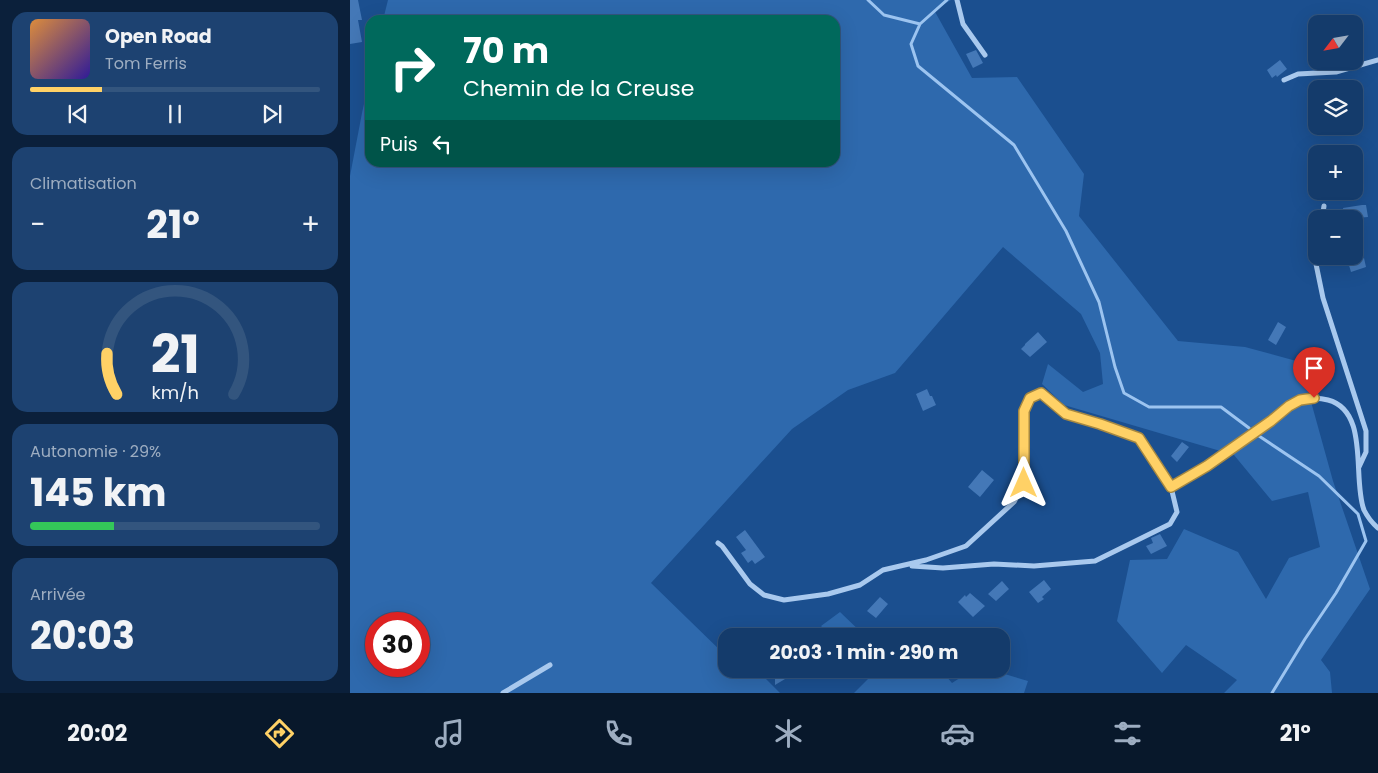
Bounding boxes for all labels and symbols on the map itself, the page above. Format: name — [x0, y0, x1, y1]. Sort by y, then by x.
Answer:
north arrow — [1308, 15, 1362, 70]
pin — [1293, 347, 1335, 398]
position arrow — [997, 456, 1049, 508]
speed limit sign: 30 — [365, 612, 430, 677]

